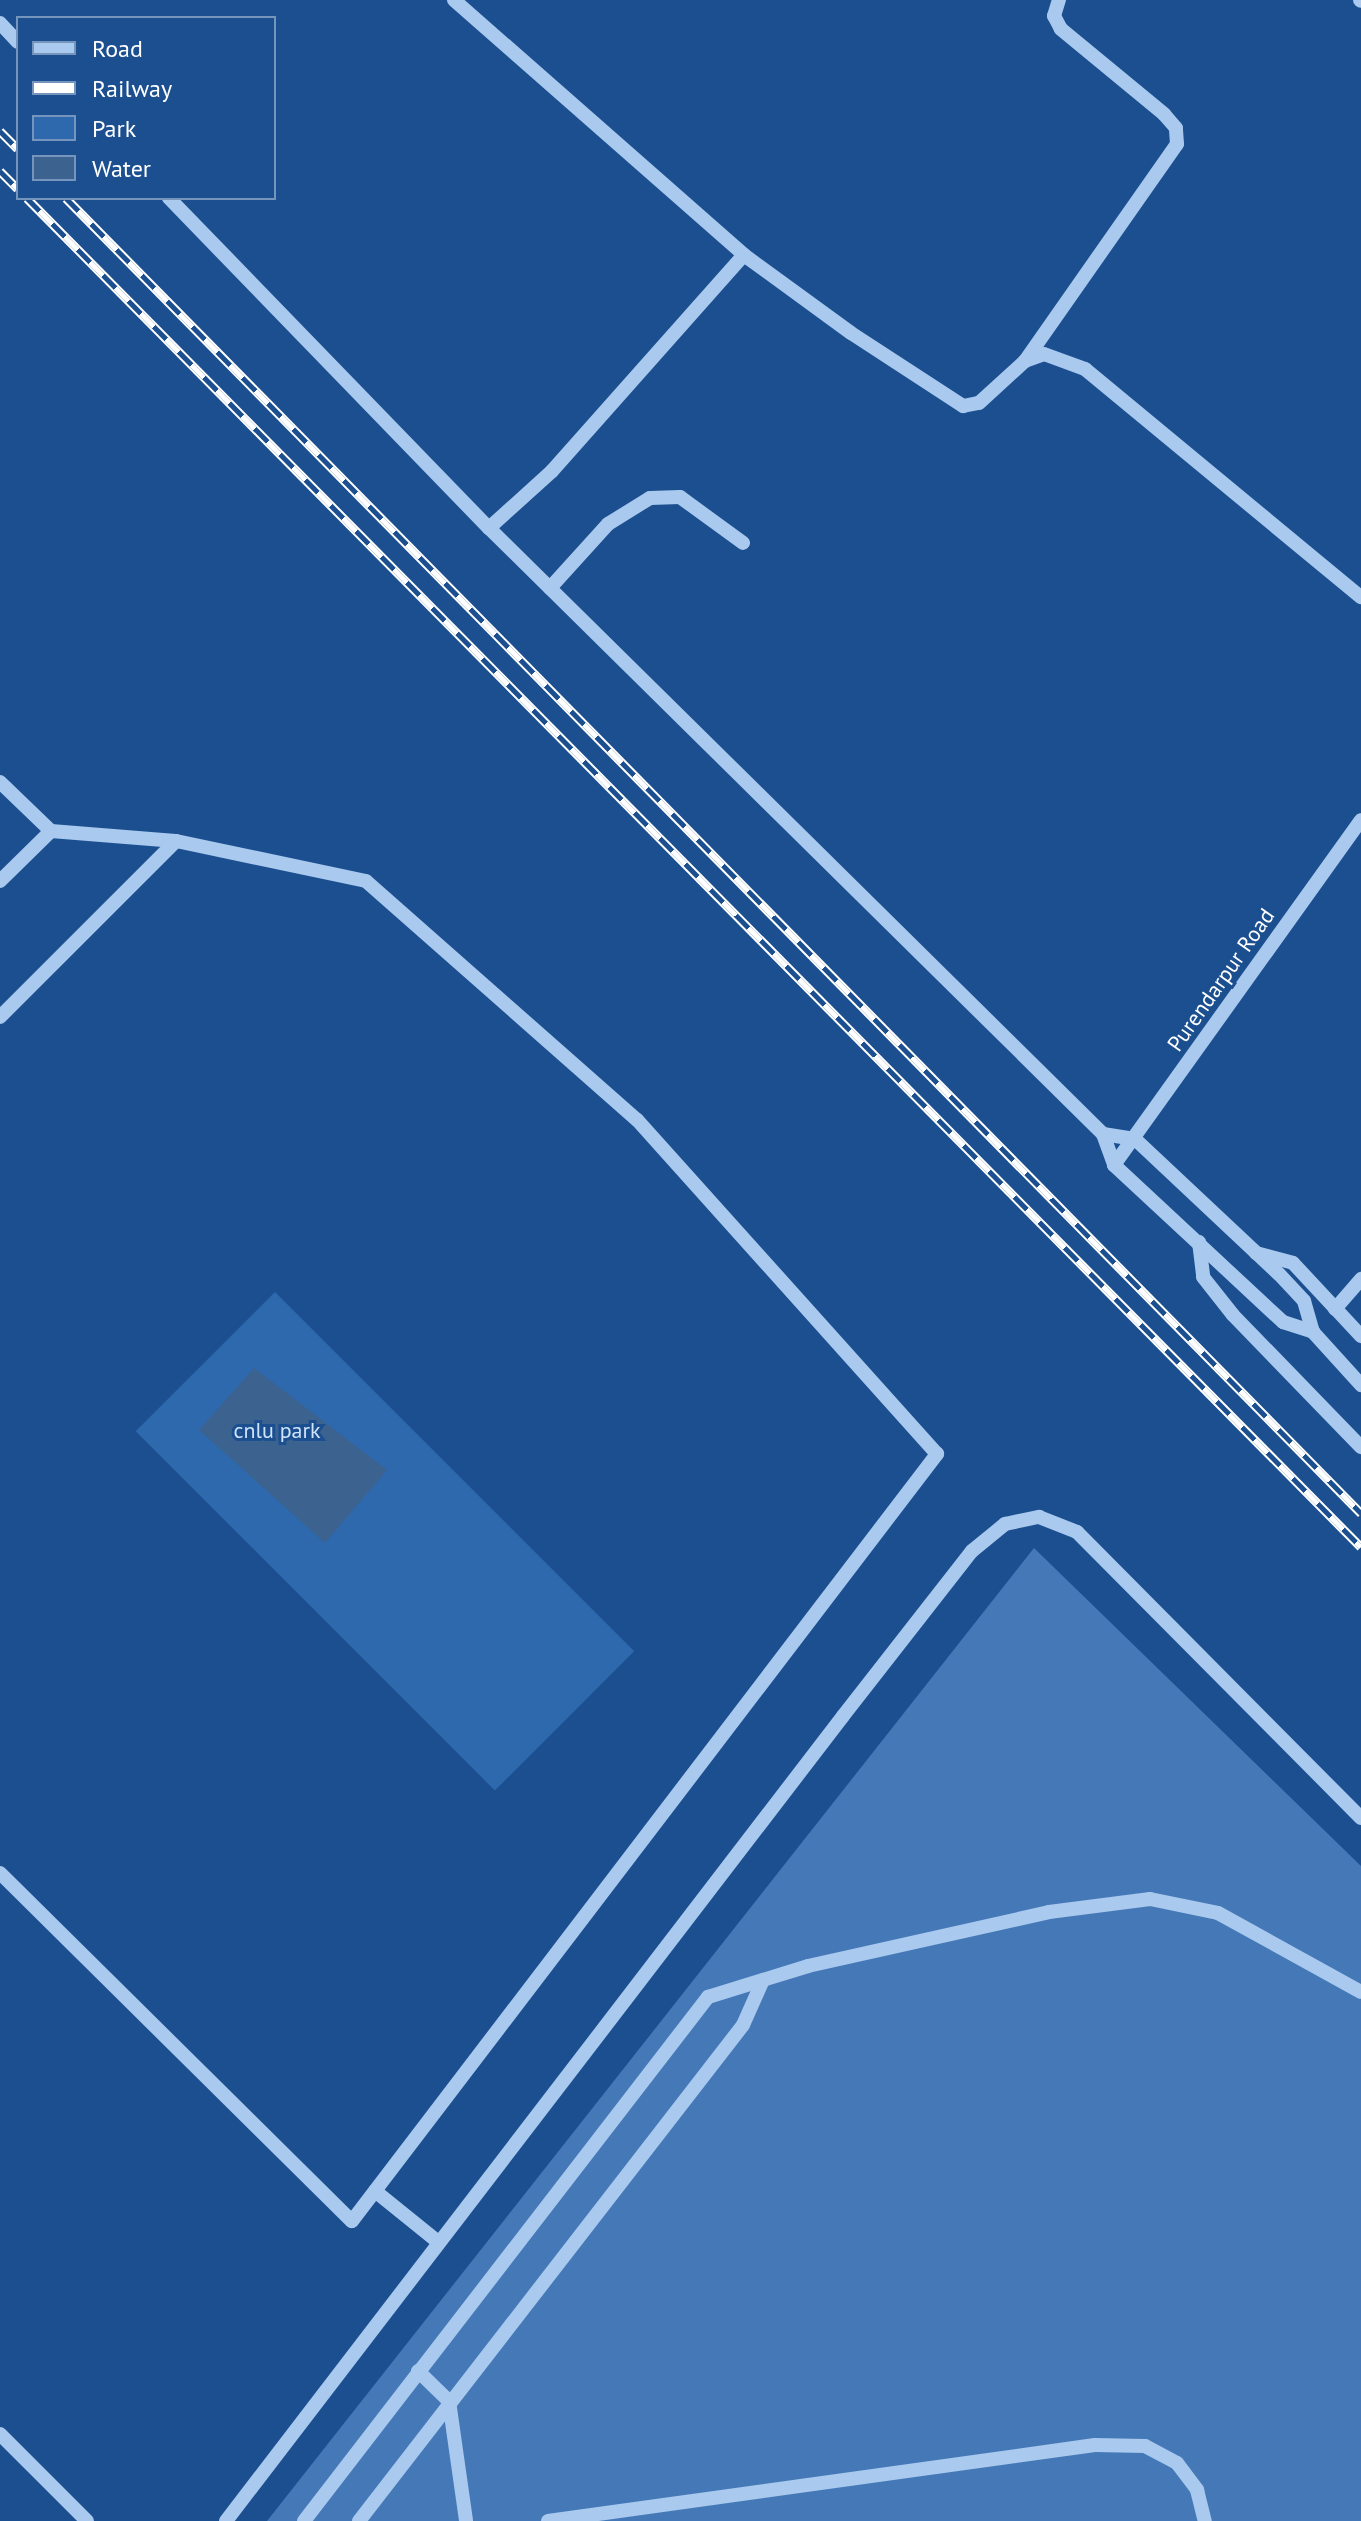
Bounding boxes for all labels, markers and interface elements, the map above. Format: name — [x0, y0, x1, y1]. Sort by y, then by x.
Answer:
legend — [16, 16, 276, 200]
text: Road — [92, 33, 143, 64]
text: Railway — [92, 73, 172, 104]
text: Park — [92, 113, 136, 144]
text: Water — [92, 153, 151, 184]
street label: Purendarpur Road — [1162, 904, 1280, 1056]
park label: cnlu park — [234, 1418, 320, 1444]

